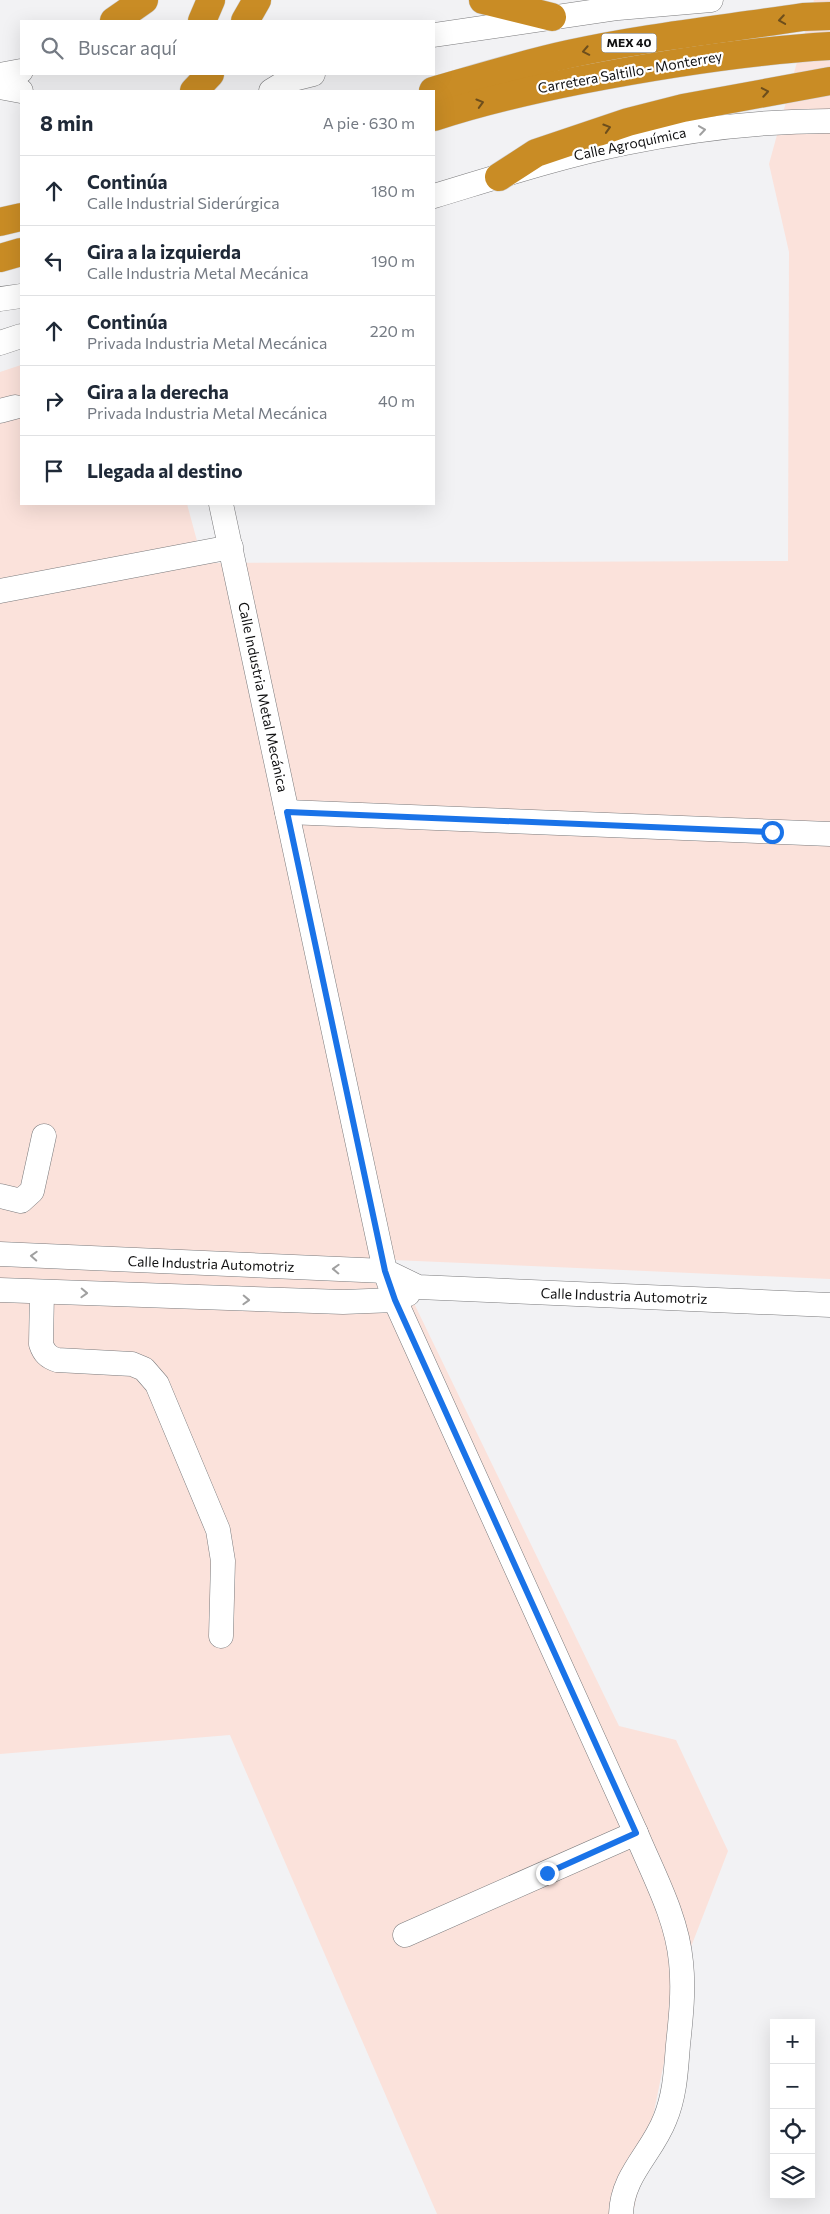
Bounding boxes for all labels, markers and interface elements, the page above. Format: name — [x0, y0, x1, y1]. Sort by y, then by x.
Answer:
one-way arrow — [777, 15, 786, 25]
search box — [20, 20, 435, 75]
icon: search — [38, 34, 66, 62]
road number: MEX 40 — [602, 34, 656, 52]
text: Buscar aquí — [78, 36, 177, 59]
one-way arrow — [582, 45, 591, 55]
street label: Carretera Saltillo - Monterrey — [536, 47, 723, 96]
one-way arrow — [761, 88, 770, 98]
one-way arrow — [476, 98, 484, 108]
text: 8 min — [40, 110, 93, 135]
text: A pie · 630 m — [323, 113, 415, 132]
street label: Calle Agroquímica — [572, 123, 688, 164]
one-way arrow — [602, 124, 610, 134]
one-way arrow — [698, 125, 706, 136]
text: Continúa — [87, 170, 168, 193]
icon: ahead — [40, 177, 68, 205]
text: 180 m — [371, 181, 415, 200]
text: Calle Industrial Siderúrgica — [87, 193, 280, 212]
text: Gira a la izquierda — [87, 240, 241, 263]
icon: left — [40, 247, 68, 275]
text: 190 m — [371, 251, 415, 270]
text: Calle Industria Metal Mecánica — [87, 263, 309, 282]
text: Continúa — [87, 310, 168, 333]
icon: ahead — [40, 317, 68, 345]
text: 220 m — [370, 321, 415, 340]
text: Privada Industria Metal Mecánica — [87, 333, 327, 352]
text: Gira a la derecha — [87, 380, 229, 403]
icon: right — [40, 387, 68, 415]
text: 40 m — [378, 391, 415, 410]
text: Privada Industria Metal Mecánica — [87, 403, 327, 422]
icon: arrive — [40, 457, 68, 485]
text: Llegada al destino — [87, 459, 243, 482]
street label: Calle Industria Metal Mecánica — [235, 600, 292, 794]
route start — [761, 821, 784, 844]
one-way arrow — [30, 1250, 38, 1261]
street label: Calle Industria Automotriz — [127, 1252, 295, 1275]
one-way arrow — [332, 1263, 340, 1274]
street label: Calle Industria Automotriz — [540, 1284, 708, 1307]
one-way arrow — [80, 1288, 88, 1299]
one-way arrow — [242, 1294, 250, 1305]
route end — [536, 1862, 559, 1885]
map controls — [770, 2019, 815, 2199]
button: + — [770, 2019, 815, 2064]
button: − — [770, 2064, 815, 2109]
button: locate — [770, 2109, 815, 2154]
button: layers — [770, 2154, 815, 2199]

